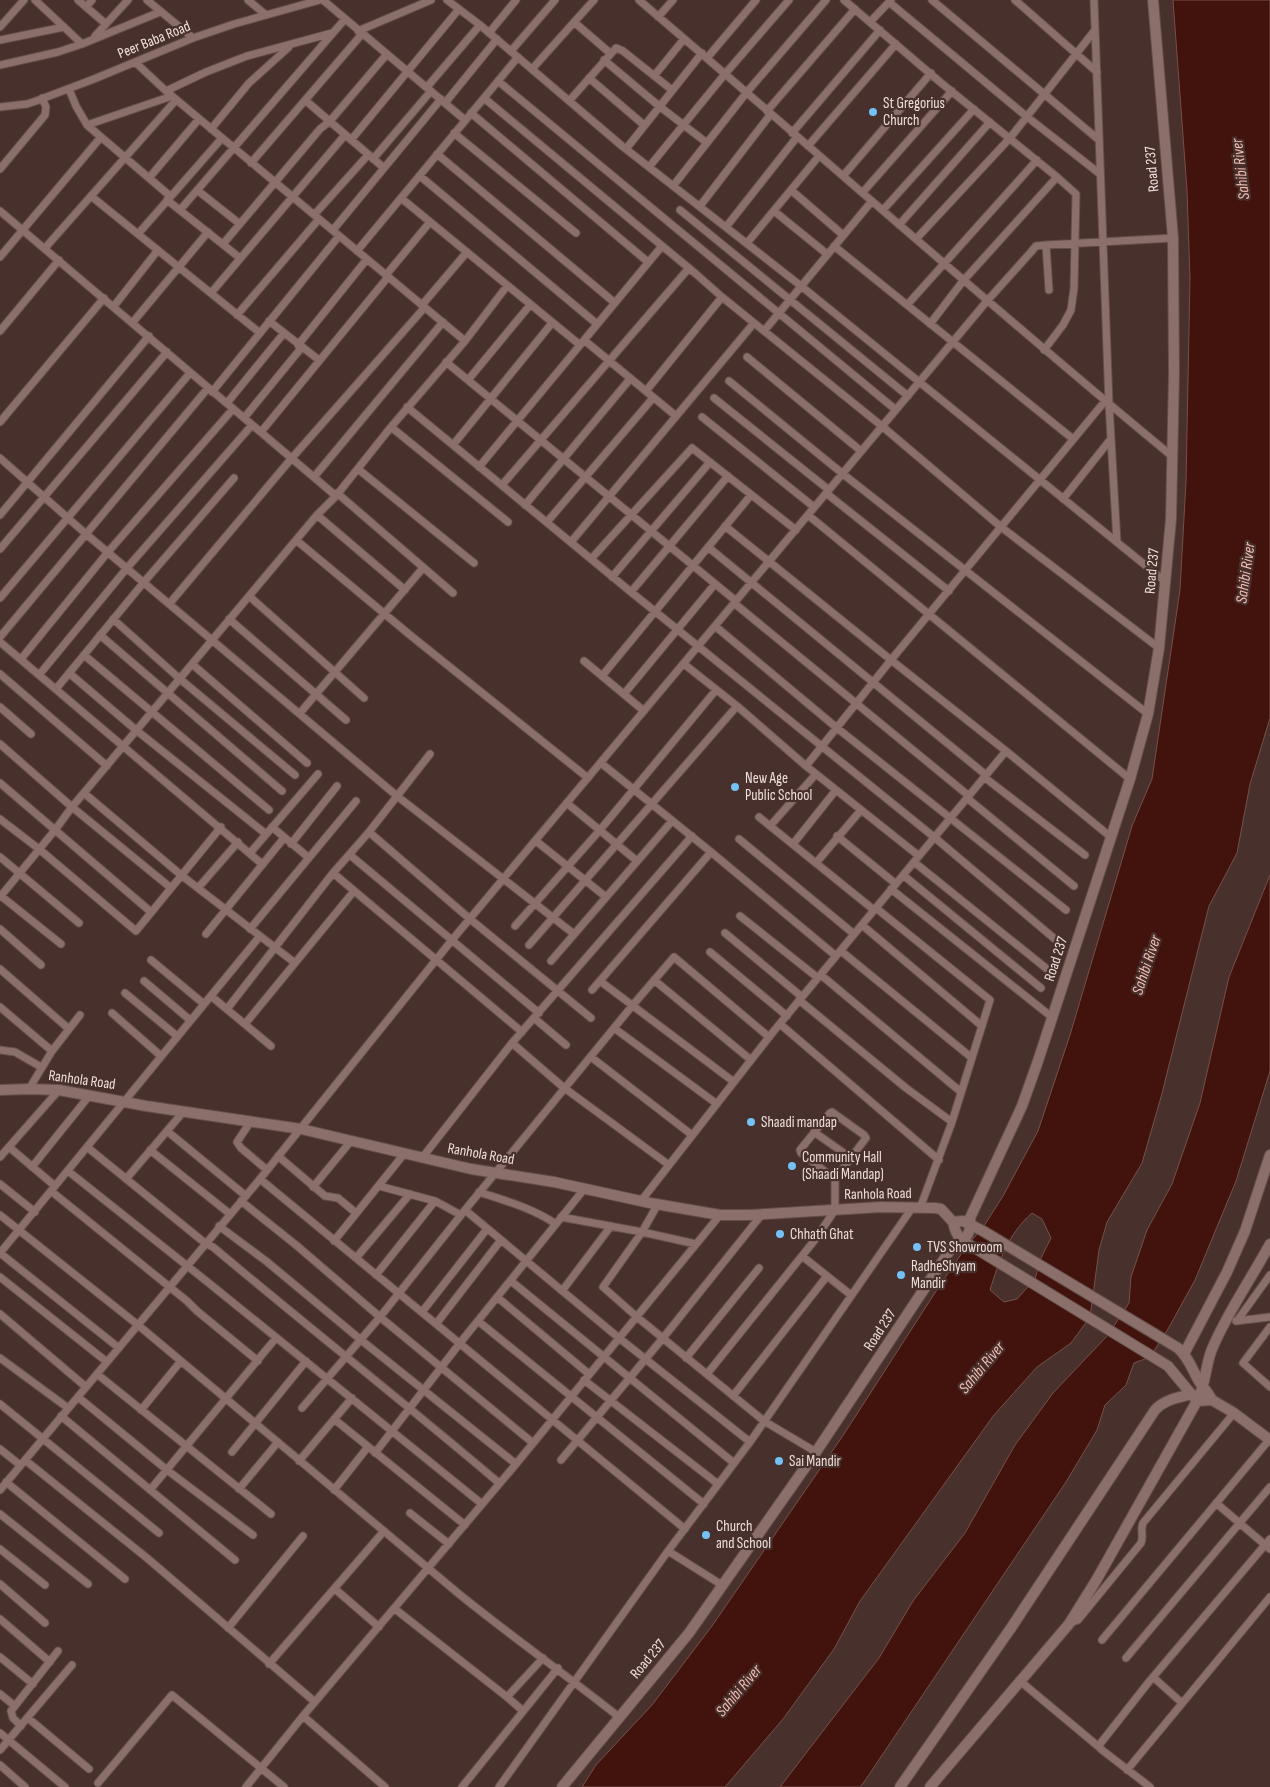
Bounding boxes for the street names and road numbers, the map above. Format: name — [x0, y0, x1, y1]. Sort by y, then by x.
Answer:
street label: Peer Baba Road — [115, 17, 193, 63]
street label: Road 237 — [1141, 145, 1163, 193]
street label: Road 237 — [1141, 547, 1163, 595]
street label: Road 237 — [1040, 934, 1072, 984]
street label: Ranhola Road — [47, 1066, 117, 1094]
street label: Ranhola Road — [446, 1139, 516, 1169]
street label: Ranhola Road — [844, 1184, 912, 1204]
street label: Road 237 — [860, 1306, 900, 1354]
street label: Road 237 — [626, 1635, 670, 1683]

